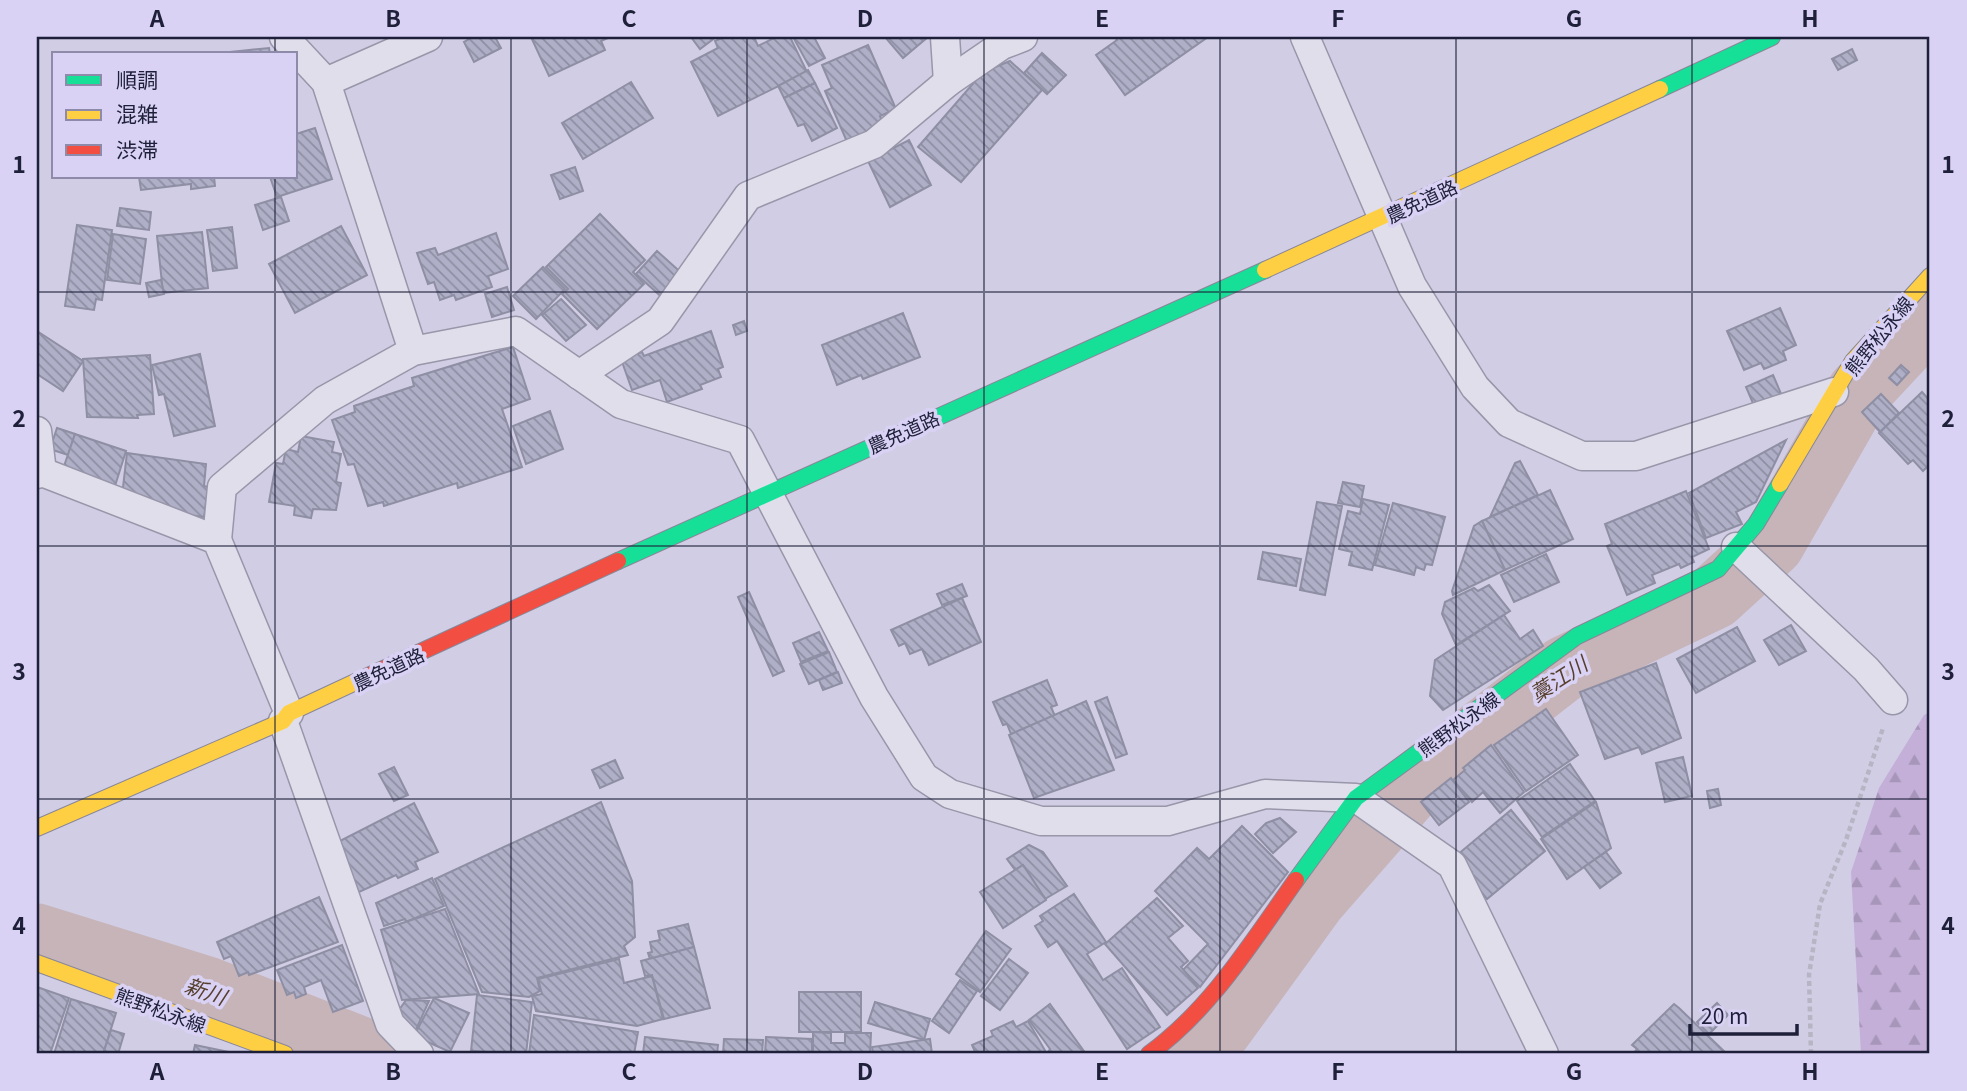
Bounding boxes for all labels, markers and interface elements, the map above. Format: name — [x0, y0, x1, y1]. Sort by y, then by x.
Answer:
text: A — [149, 0, 165, 34]
text: B — [385, 0, 401, 34]
text: C — [621, 0, 637, 34]
text: D — [857, 0, 873, 34]
text: E — [1095, 0, 1109, 34]
text: F — [1331, 0, 1345, 34]
text: G — [1566, 0, 1582, 34]
text: H — [1801, 0, 1819, 34]
legend — [52, 52, 298, 178]
text: 順調 — [116, 64, 158, 94]
text: 混雑 — [116, 98, 158, 128]
text: 渋滞 — [116, 134, 158, 164]
text: 1 — [12, 146, 26, 180]
text: 1 — [1941, 146, 1955, 180]
street label: 農免道路 — [1381, 172, 1461, 228]
street label: 熊野松永線 — [1838, 290, 1918, 380]
text: 2 — [12, 400, 26, 434]
text: 2 — [1941, 400, 1955, 434]
street label: 農免道路 — [863, 403, 943, 459]
street label: 農免道路 — [348, 640, 428, 696]
water label: 藁江川 — [1523, 647, 1594, 708]
text: 3 — [12, 653, 26, 687]
text: 3 — [1941, 653, 1955, 687]
street label: 熊野松永線 — [1412, 684, 1504, 762]
text: 4 — [12, 907, 26, 941]
text: 4 — [1941, 907, 1955, 941]
water label: 新川 — [181, 969, 233, 1012]
street label: 熊野松永線 — [112, 980, 210, 1038]
scale bar — [1690, 993, 1797, 1037]
text: 20 m — [1701, 1000, 1748, 1030]
text: A — [149, 1053, 165, 1087]
text: B — [385, 1053, 401, 1087]
text: C — [621, 1053, 637, 1087]
text: D — [857, 1053, 873, 1087]
text: E — [1095, 1053, 1109, 1087]
text: F — [1331, 1053, 1345, 1087]
text: G — [1566, 1053, 1582, 1087]
text: H — [1801, 1053, 1819, 1087]

